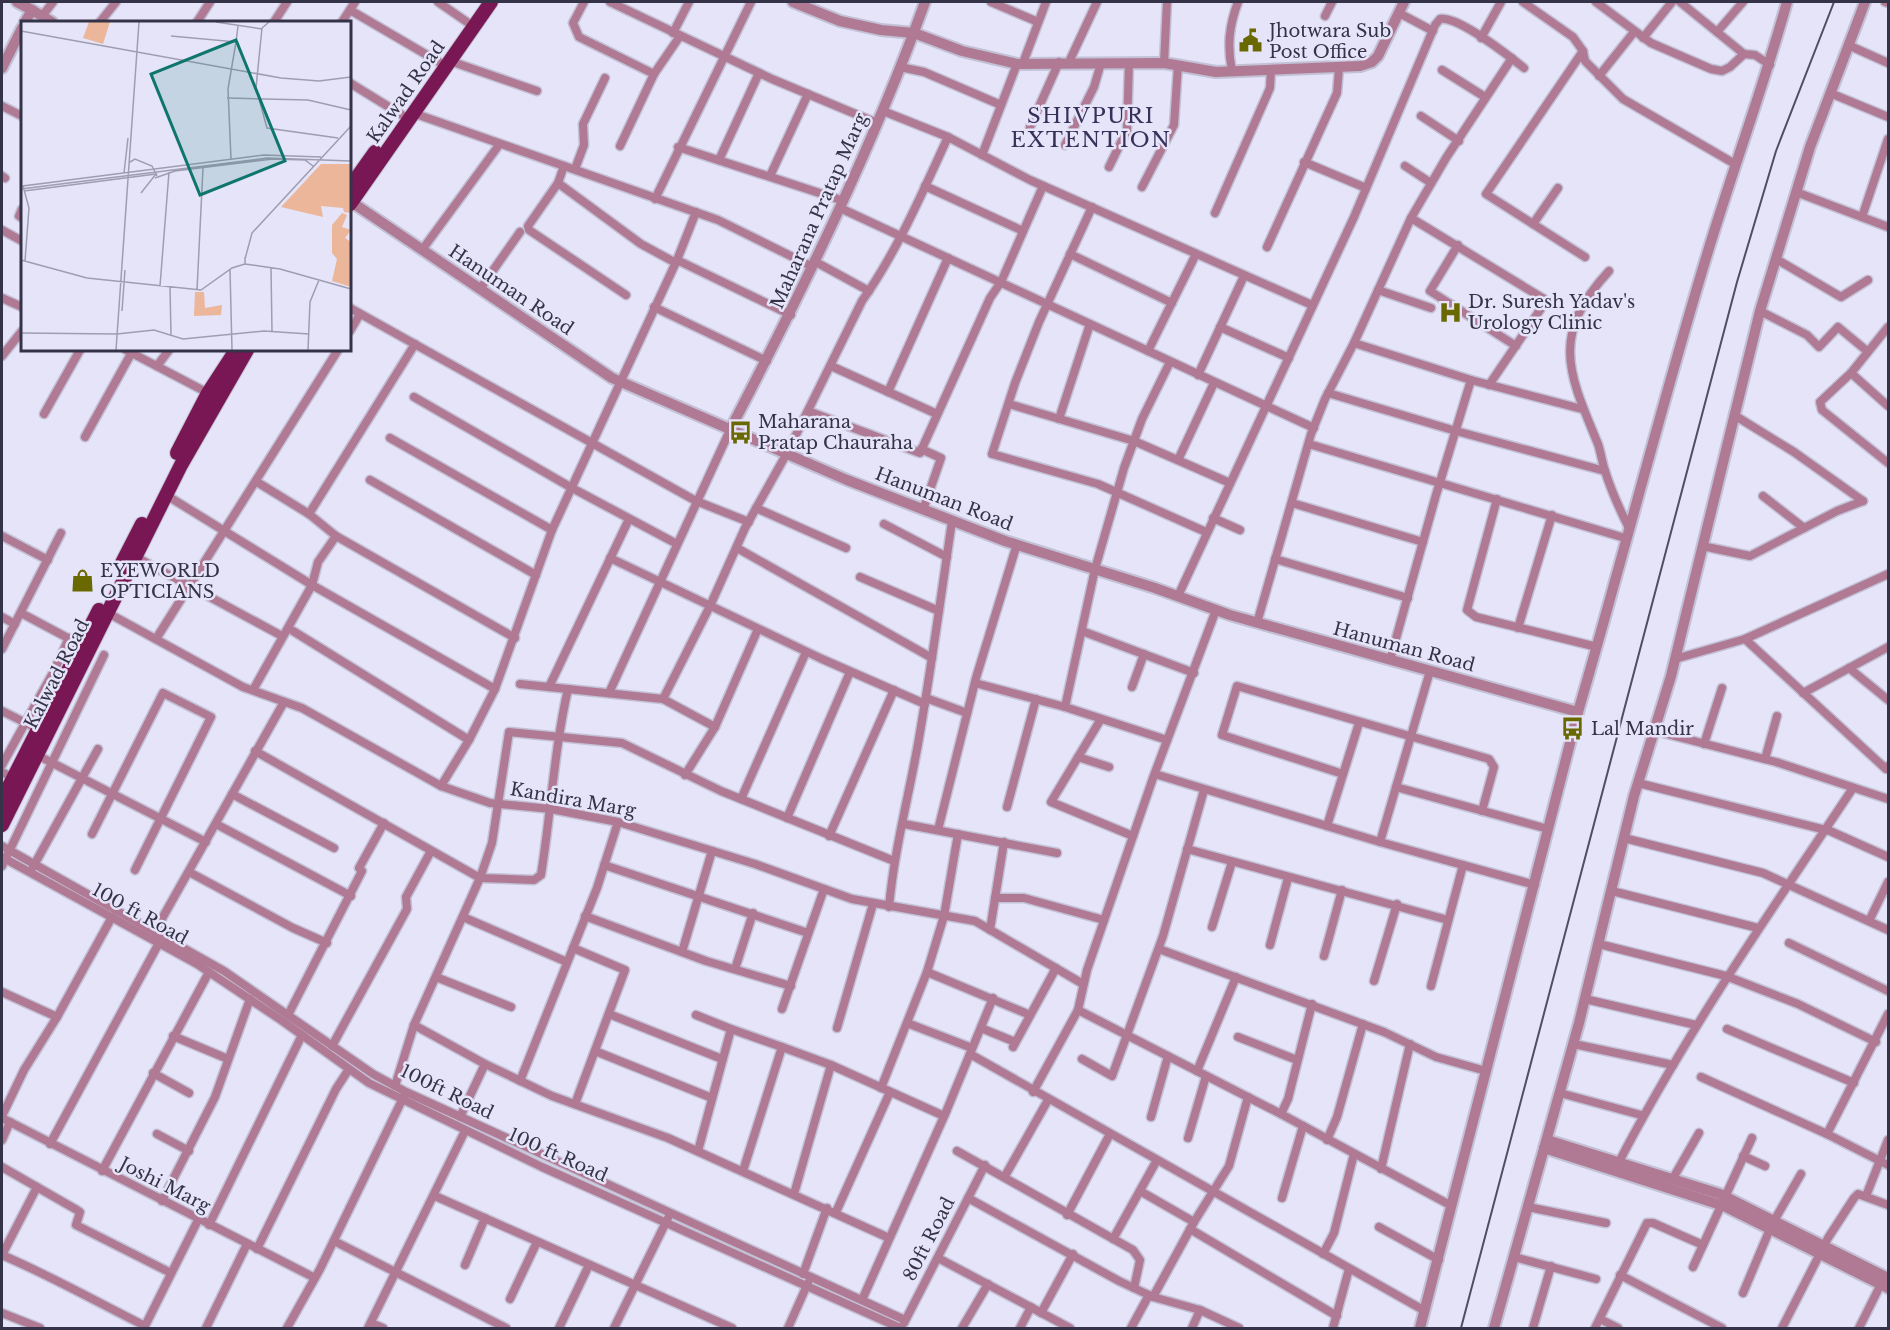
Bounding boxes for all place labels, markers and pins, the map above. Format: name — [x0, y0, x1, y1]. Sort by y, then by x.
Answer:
place label: Jhotwara Sub Post Office — [1267, 20, 1391, 63]
public building icon: Jhotwara Sub Post Office — [1238, 28, 1264, 54]
place label: Dr. Suresh Yadav's Urology Clinic — [1468, 291, 1635, 334]
hospital icon: Dr. Suresh Yadav's Urology Clinic — [1437, 299, 1463, 325]
place label: Maharana Pratap Chauraha — [758, 411, 913, 454]
bus stop icon: Maharana Pratap Chauraha — [727, 419, 753, 445]
place label: EYEWORLD OPTICIANS — [100, 560, 220, 603]
shop icon: EYEWORLD OPTICIANS — [69, 568, 95, 594]
bus stop icon: Lal Mandir — [1560, 716, 1586, 742]
place label: Lal Mandir — [1591, 718, 1694, 740]

